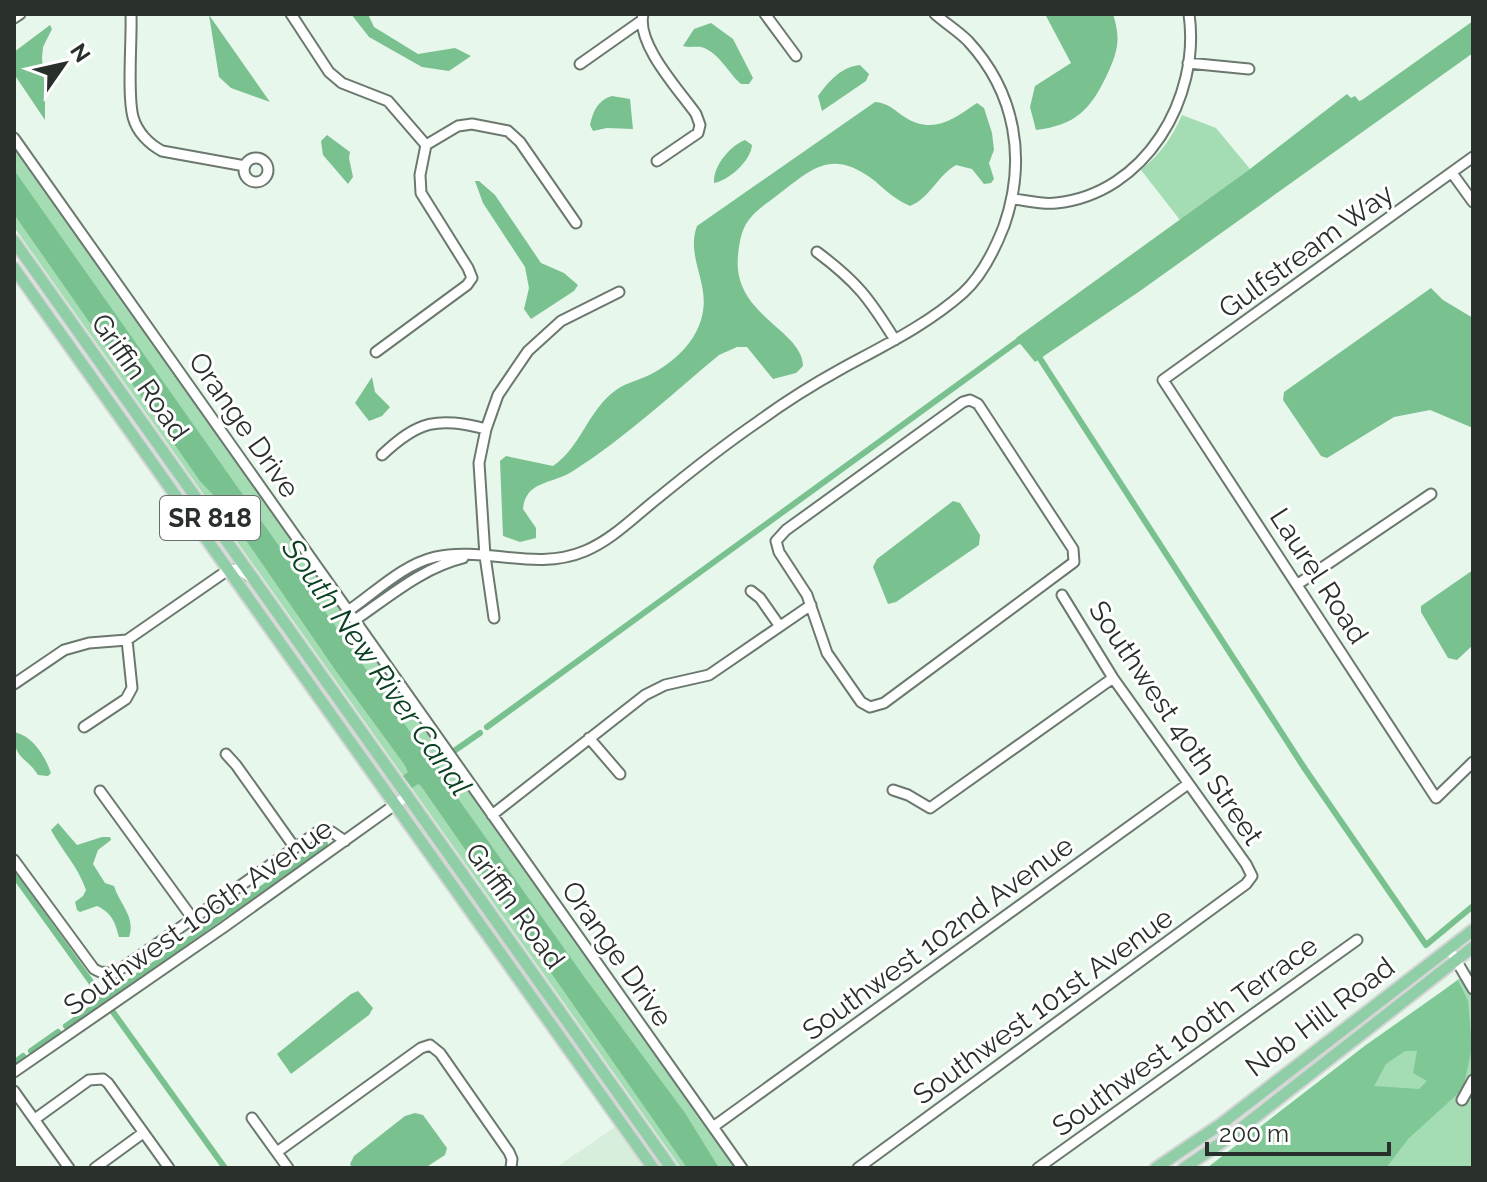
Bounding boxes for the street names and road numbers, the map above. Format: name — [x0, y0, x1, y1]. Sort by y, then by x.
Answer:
street label: Gulfstream Way — [1212, 177, 1400, 325]
street label: Griffin Road — [84, 307, 196, 447]
street label: Orange Drive — [182, 346, 306, 504]
road number: SR 818 — [160, 496, 260, 540]
street label: Laurel Road — [1263, 502, 1375, 650]
street label: Southwest 40th Street — [1082, 595, 1270, 852]
street label: Southwest 106th Avenue — [57, 812, 339, 1022]
street label: Southwest 102nd Avenue — [796, 829, 1080, 1047]
street label: Griffin Road — [458, 837, 572, 975]
street label: Orange Drive — [555, 875, 679, 1033]
street label: Southwest 101st Avenue — [907, 901, 1179, 1111]
street label: Southwest 100th Terrace — [1046, 929, 1324, 1143]
street label: Nob Hill Road — [1239, 950, 1401, 1084]

